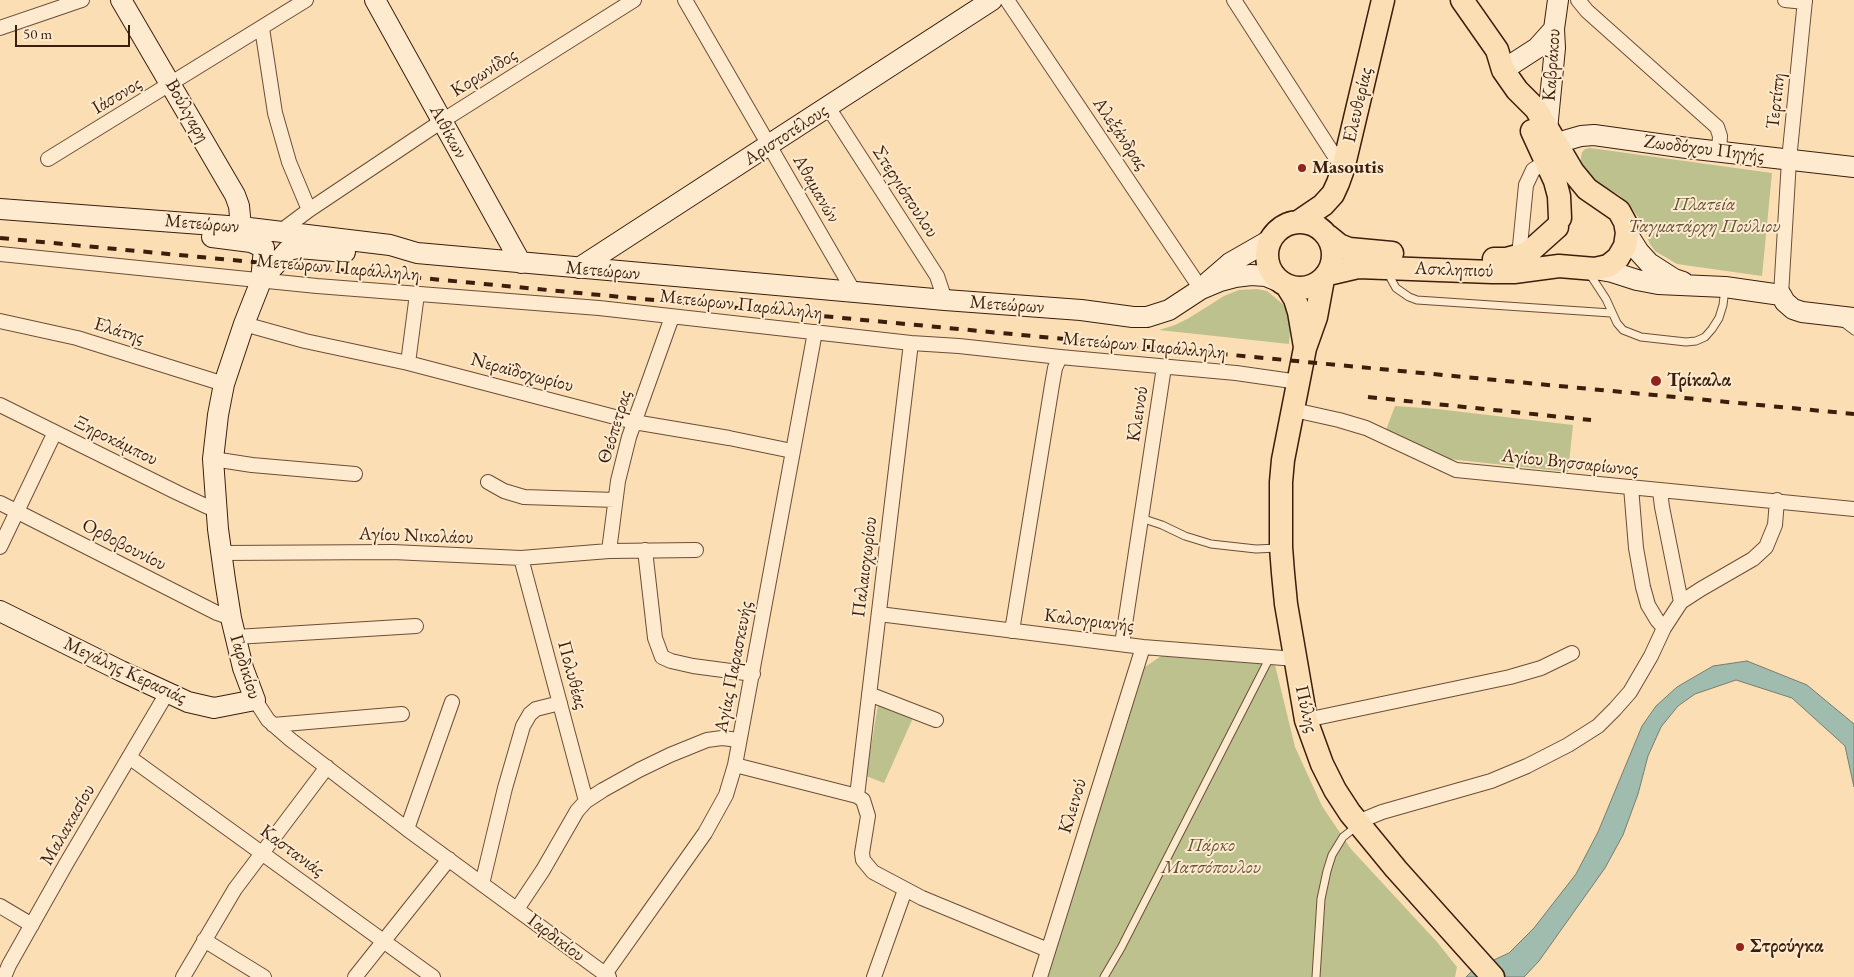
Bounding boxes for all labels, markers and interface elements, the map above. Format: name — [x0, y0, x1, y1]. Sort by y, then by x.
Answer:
scale bar — [18, 15, 132, 47]
text: 50 m — [23, 24, 52, 43]
street label: Καβράκου — [1538, 28, 1566, 102]
street label: Κορωνίδος — [447, 44, 521, 102]
street label: Ελευθερίας — [1338, 65, 1378, 145]
street label: Ιάσονος — [88, 72, 146, 120]
street label: Τερτίπη — [1762, 72, 1790, 130]
street label: Βούλγαρη — [160, 75, 214, 147]
street label: Αλεξάνδρας — [1087, 93, 1153, 175]
street label: Αριστοτέλους — [740, 99, 832, 171]
street label: Αιθίκων — [424, 101, 472, 163]
street label: Ζωοδόχου Πηγής — [1642, 130, 1766, 168]
street label: Στεργιόπουλου — [867, 142, 943, 242]
street label: Αθαμανών — [787, 151, 845, 227]
place label: Masoutis — [1312, 157, 1384, 179]
marker: Masoutis — [1296, 162, 1308, 174]
park label: Πλατεία Ταγματάρχη Πούλιου — [1628, 194, 1780, 238]
street label: Μετεώρων — [164, 209, 240, 239]
street label: Μετεώρων Παράλληλη — [255, 250, 421, 286]
street label: Μετεώρων — [565, 256, 641, 286]
street label: Ασκληπιού — [1414, 257, 1494, 283]
street label: Μετεώρων Παράλληλη — [658, 285, 824, 325]
street label: Μετεώρων — [969, 291, 1045, 319]
street label: Ελάτης — [91, 313, 147, 349]
street label: Μετεώρων Παράλληλη — [1061, 328, 1227, 364]
street label: Νεραϊδοχωρίου — [468, 348, 576, 398]
place label: Τρίκαλα — [1667, 370, 1731, 392]
marker: Τρίκαλα — [1649, 374, 1663, 388]
street label: Κλεινού — [1122, 384, 1154, 444]
street label: Θεόπετρας — [593, 387, 637, 467]
street label: Ξηροκάμπου — [71, 411, 161, 471]
street label: Αγίου Βησσαρίωνος — [1501, 444, 1639, 482]
street label: Ορθοβουνίου — [78, 514, 170, 576]
street label: Παλαιοχωρίου — [848, 515, 882, 619]
street label: Αγίου Νικολάου — [358, 523, 474, 549]
street label: Αγίας Παρασκευής — [710, 599, 758, 735]
street label: Καλογριανής — [1043, 604, 1135, 638]
street label: Γαρδικίου — [224, 632, 266, 702]
street label: Μεγάλης Κερασιάς — [60, 633, 190, 709]
street label: Πολυθέας — [552, 638, 592, 712]
street label: Πύλης — [1289, 683, 1323, 735]
street label: Κλεινού — [1054, 776, 1092, 836]
street label: Μαλακασίου — [36, 780, 100, 870]
street label: Καστανιάς — [255, 820, 329, 882]
park label: Πάρκο Ματσόπουλου — [1161, 835, 1261, 879]
street label: Γαρδικίου — [523, 909, 589, 967]
place label: Στρούγκα — [1750, 936, 1824, 958]
marker: Στρούγκα — [1734, 941, 1746, 953]

